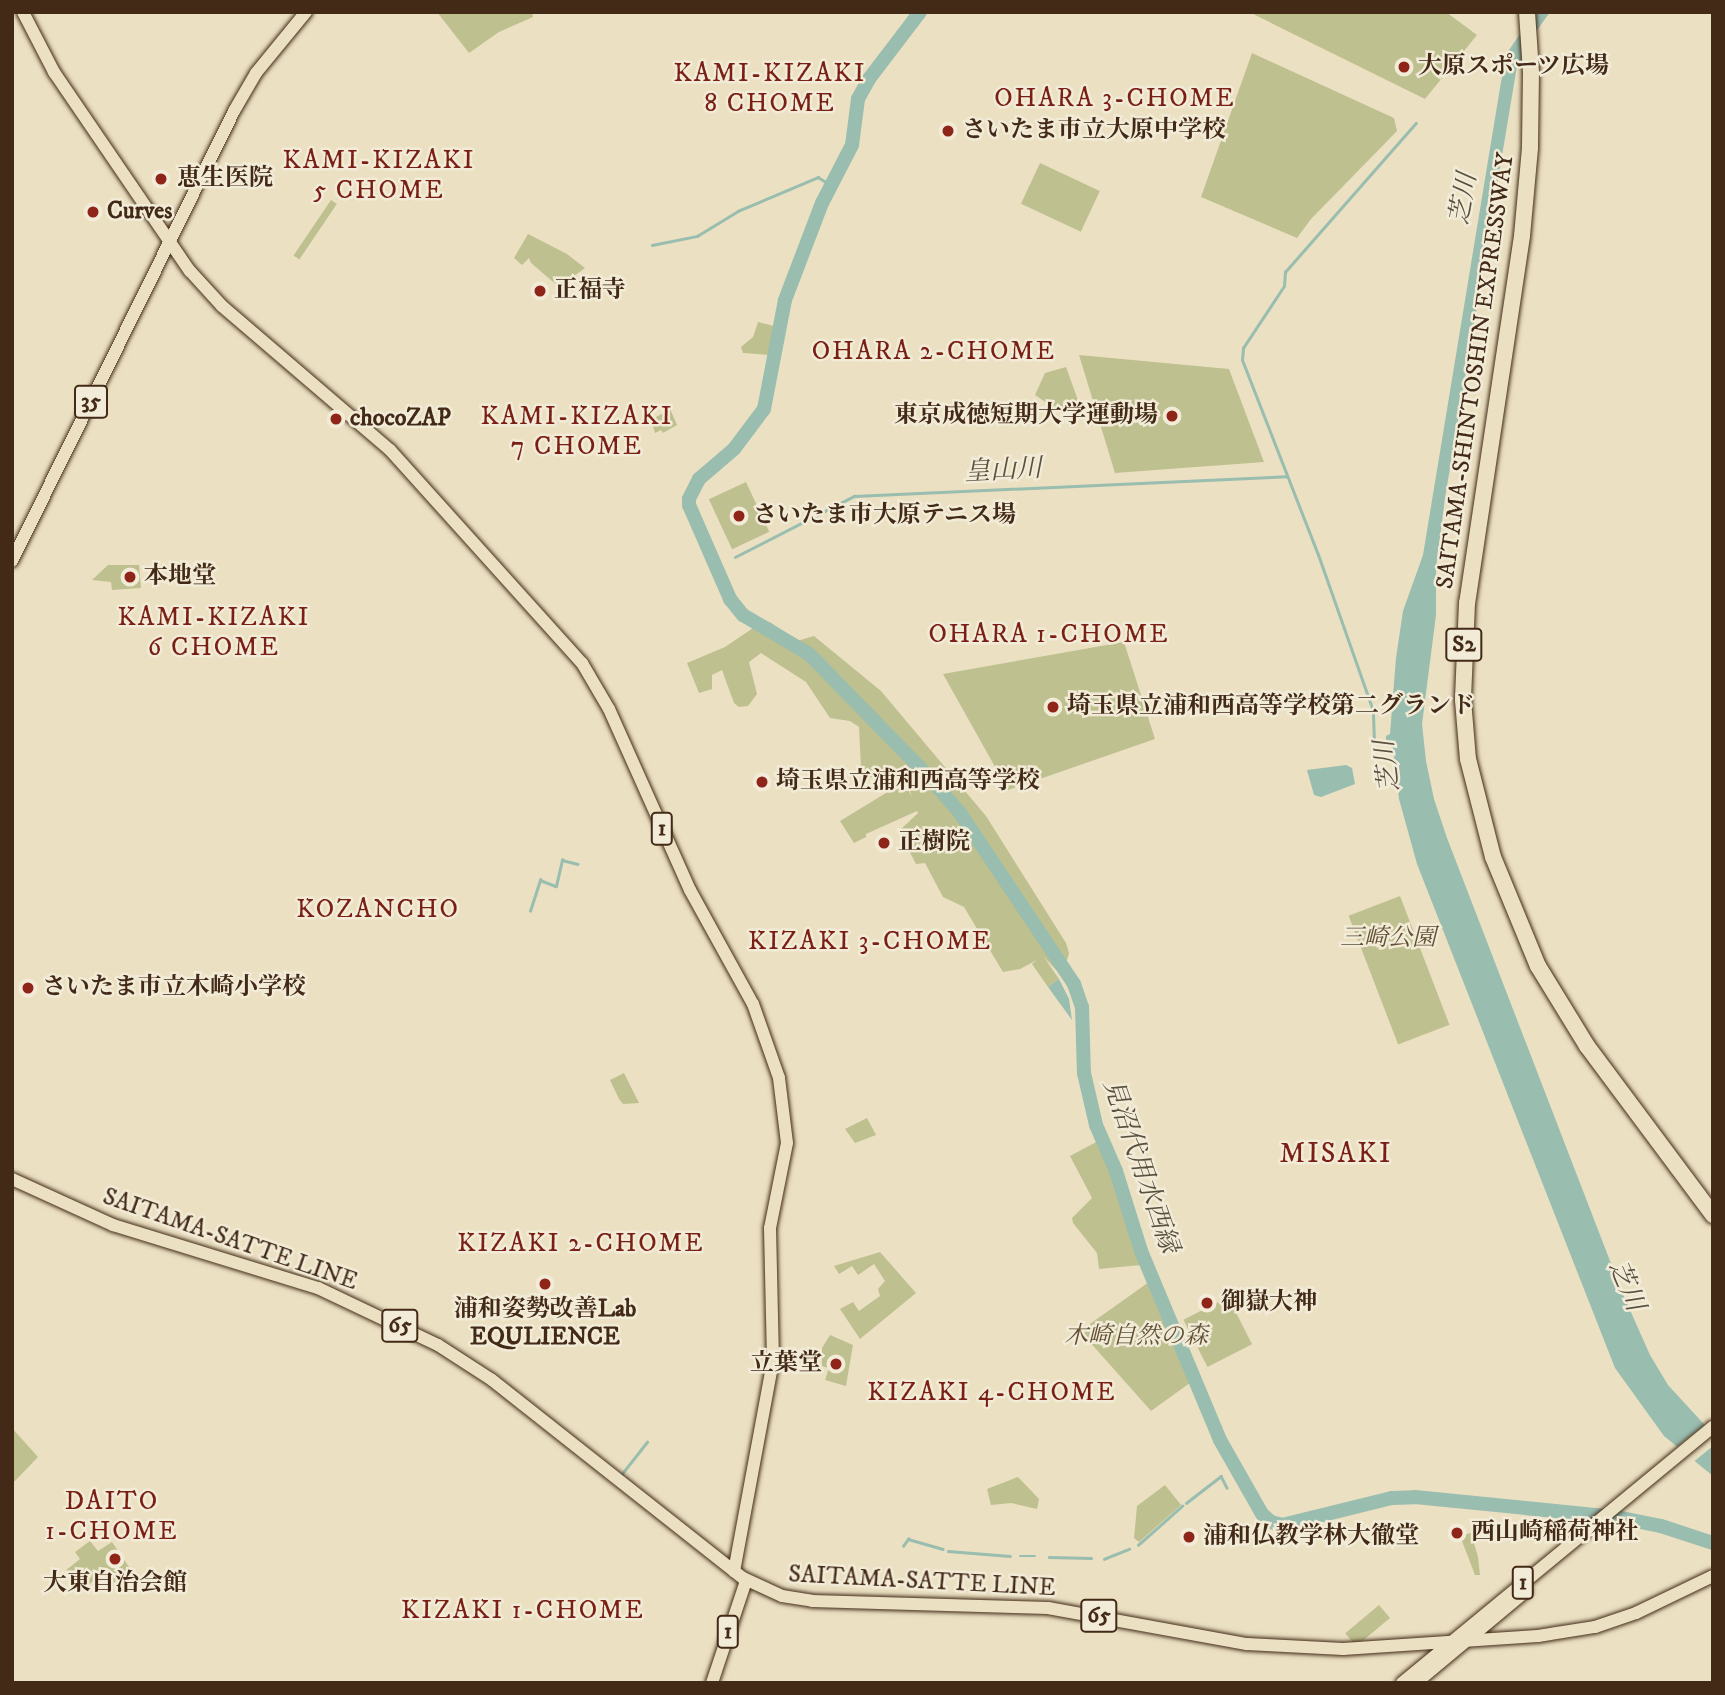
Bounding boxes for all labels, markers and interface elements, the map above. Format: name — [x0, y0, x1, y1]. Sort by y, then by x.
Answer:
place label: 大原スポーツ広場 — [1418, 53, 1610, 81]
district label: KAMI-KIZAKI 8 CHOME — [675, 58, 865, 119]
marker: 大原スポーツ広場 — [1396, 59, 1412, 75]
district label: OHARA 3-CHOME — [996, 83, 1234, 115]
place label: さいたま市立大原中学校 — [962, 117, 1226, 145]
marker: さいたま市立大原中学校 — [940, 123, 956, 139]
district label: KAMI-KIZAKI 5 CHOME — [284, 145, 474, 206]
street label: SAITAMA-SHINTOSHIN EXPRESSWAY — [1431, 151, 1521, 591]
place label: 恵生医院 — [177, 165, 273, 193]
marker: 恵生医院 — [151, 169, 171, 189]
water label: 芝川 — [1444, 171, 1484, 227]
place label: Curves — [107, 198, 172, 226]
marker: Curves — [85, 204, 101, 220]
place label: 正福寺 — [554, 277, 626, 305]
marker: 正福寺 — [532, 283, 548, 299]
district label: OHARA 2-CHOME — [813, 336, 1055, 368]
road number: 35 — [74, 382, 108, 422]
district label: KAMI-KIZAKI 7 CHOME — [482, 401, 672, 462]
place label: 東京成徳短期大学運動場 — [894, 402, 1158, 430]
place label: chocoZAP — [350, 405, 451, 433]
marker: 東京成徳短期大学運動場 — [1164, 408, 1180, 424]
marker: chocoZAP — [328, 411, 344, 427]
water label: 皇山川 — [963, 453, 1043, 489]
place label: さいたま市大原テニス場 — [753, 502, 1017, 530]
marker: さいたま市大原テニス場 — [731, 508, 747, 524]
place label: 本地堂 — [144, 563, 216, 591]
marker: 本地堂 — [122, 569, 138, 585]
district label: KAMI-KIZAKI 6 CHOME — [119, 602, 309, 664]
district label: OHARA 1-CHOME — [930, 619, 1168, 651]
road number: S2 — [1445, 625, 1483, 664]
place label: 埼玉県立浦和西高等学校第二グランド — [1067, 693, 1475, 721]
marker: 埼玉県立浦和西高等学校第二グランド — [1045, 699, 1061, 715]
water label: 芝川 — [1369, 738, 1407, 794]
place label: 埼玉県立浦和西高等学校 — [776, 768, 1040, 796]
marker: 埼玉県立浦和西高等学校 — [754, 774, 770, 790]
road number: 1 — [650, 810, 674, 848]
place label: 正樹院 — [898, 829, 970, 857]
marker: 正樹院 — [876, 835, 892, 851]
district label: KOZANCHO — [297, 894, 459, 926]
park label: 三崎公園 — [1340, 925, 1436, 953]
district label: KIZAKI 3-CHOME — [750, 926, 990, 958]
place label: さいたま市立木崎小学校 — [42, 974, 306, 1002]
marker: さいたま市立木崎小学校 — [20, 980, 36, 996]
water label: 見沼代用水西縁 — [1096, 1075, 1184, 1257]
district label: MISAKI — [1280, 1137, 1392, 1171]
street label: SAITAMA-SATTE LINE — [99, 1183, 361, 1297]
district label: KIZAKI 2-CHOME — [459, 1228, 703, 1260]
water label: 芝川 — [1601, 1256, 1651, 1316]
marker: 浦和姿勢改善Lab EQULIENCE — [537, 1276, 553, 1292]
place label: 御嶽大神 — [1221, 1289, 1317, 1317]
marker: 御嶽大神 — [1199, 1295, 1215, 1311]
place label: 浦和姿勢改善Lab EQULIENCE — [454, 1296, 636, 1352]
road number: 65 — [381, 1306, 419, 1345]
park label: 木崎自然の森 — [1064, 1323, 1208, 1351]
place label: 立葉堂 — [750, 1350, 822, 1378]
marker: 立葉堂 — [828, 1356, 844, 1372]
district label: KIZAKI 4-CHOME — [869, 1377, 1115, 1409]
district label: DAITO 1-CHOME — [46, 1486, 178, 1548]
place label: 西山崎稲荷神社 — [1471, 1519, 1639, 1547]
place label: 浦和仏教学林大徹堂 — [1203, 1523, 1419, 1551]
marker: 西山崎稲荷神社 — [1449, 1525, 1465, 1541]
marker: 浦和仏教学林大徹堂 — [1181, 1529, 1197, 1545]
marker: 大東自治会館 — [107, 1551, 123, 1567]
street label: SAITAMA-SATTE LINE — [788, 1561, 1056, 1603]
road number: 1 — [1511, 1564, 1535, 1602]
place label: 大東自治会館 — [43, 1570, 187, 1598]
district label: KIZAKI 1-CHOME — [403, 1595, 643, 1627]
road number: 65 — [1080, 1596, 1118, 1636]
road number: 1 — [716, 1612, 740, 1652]

